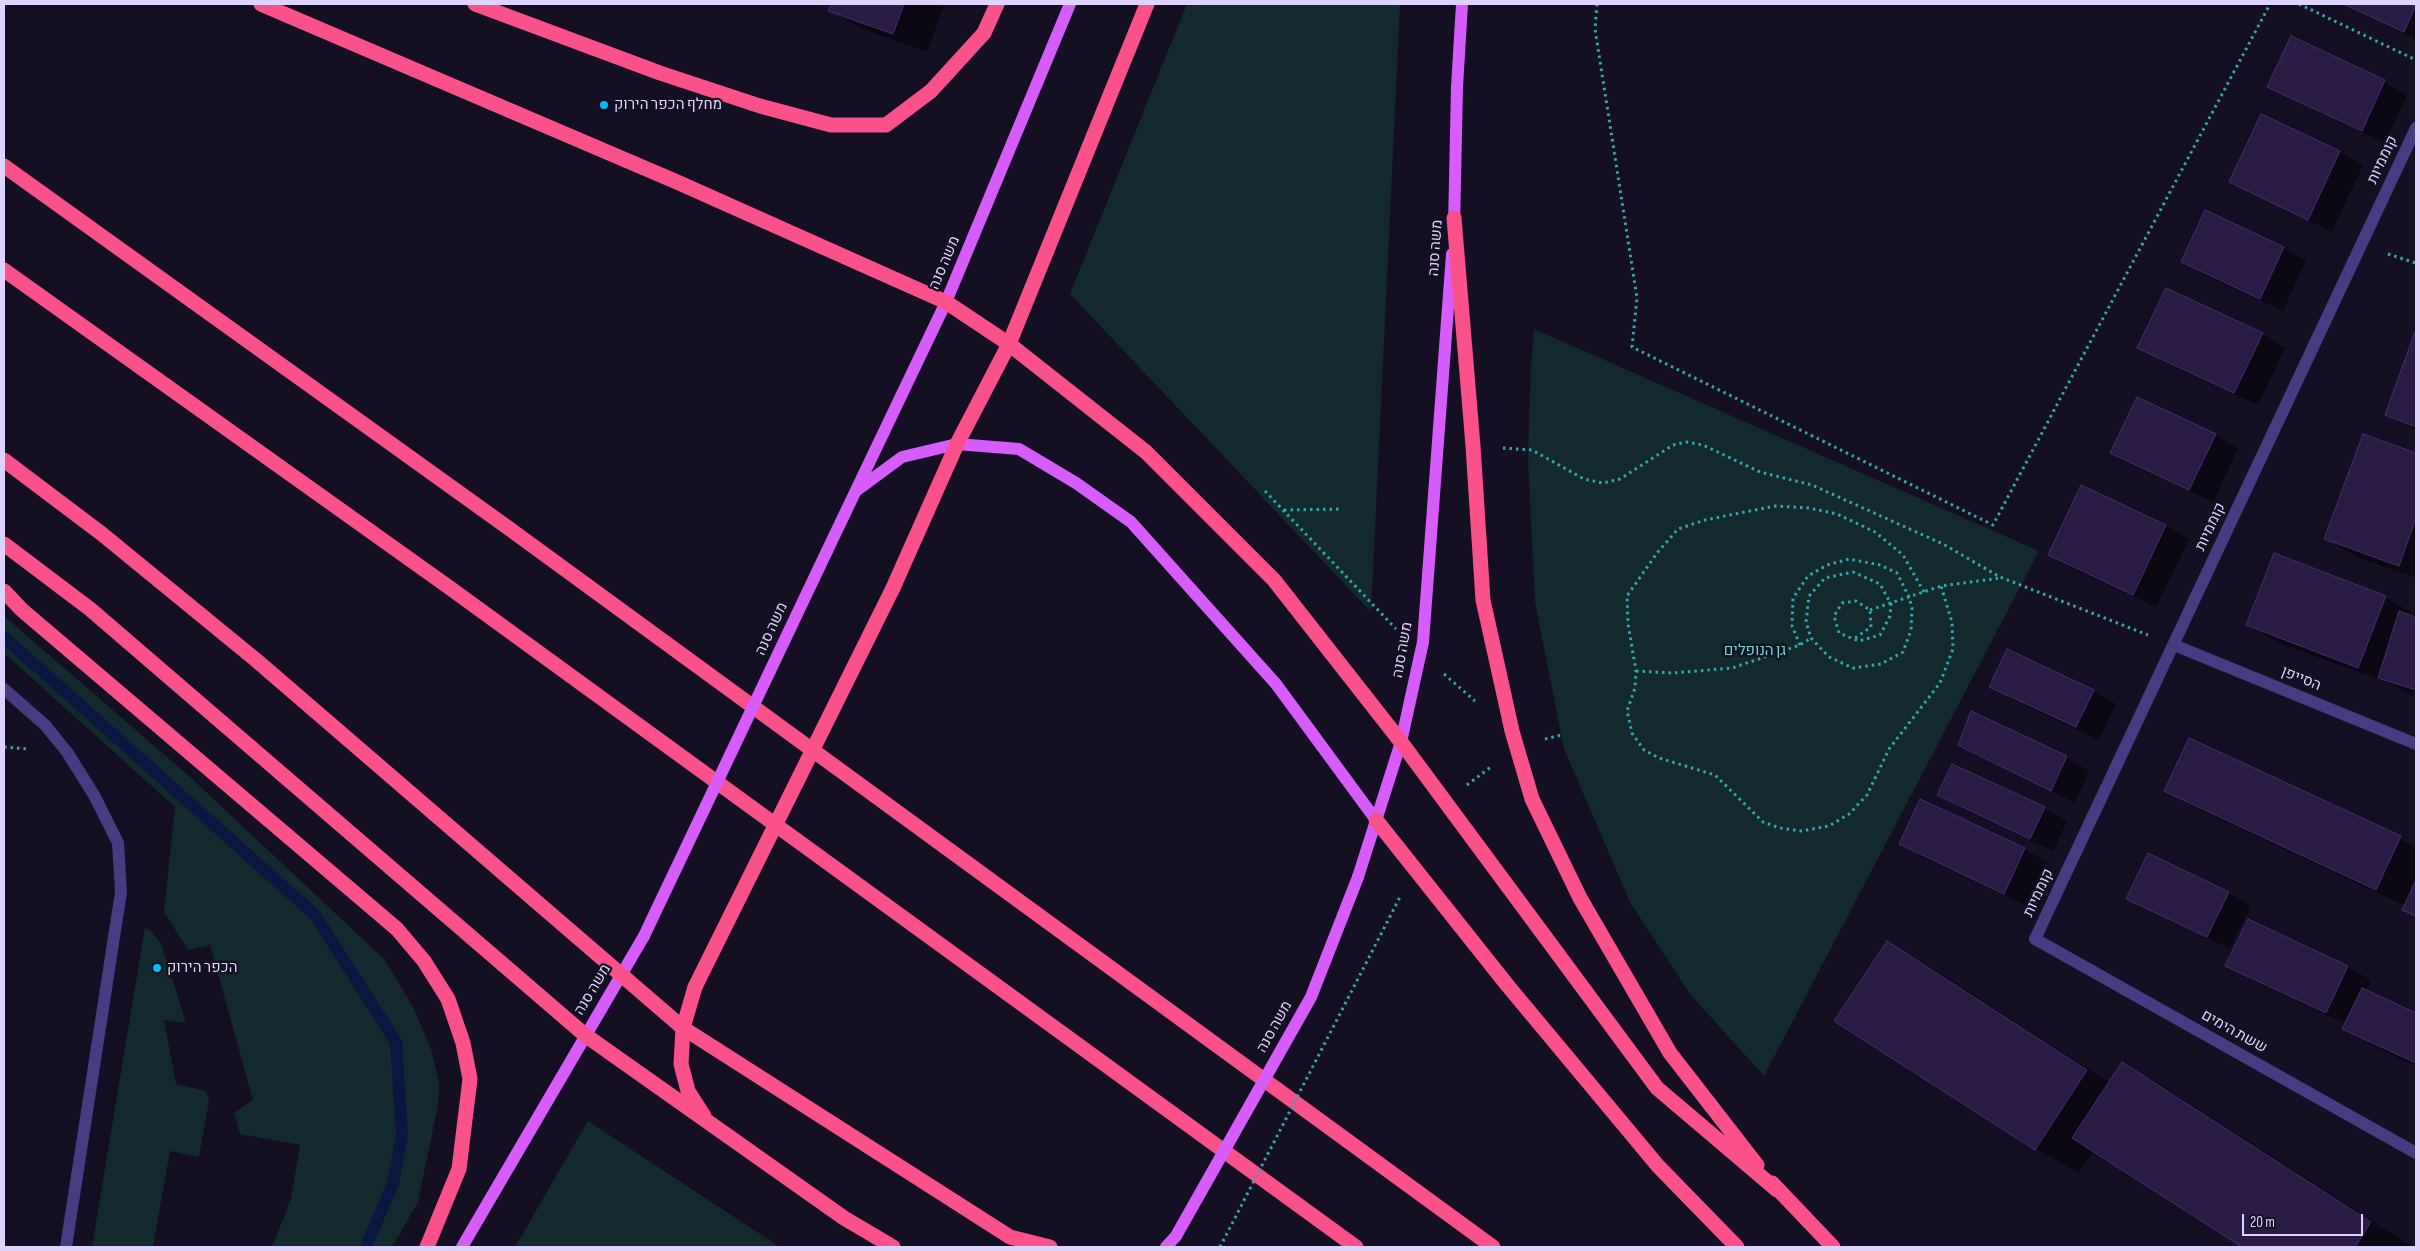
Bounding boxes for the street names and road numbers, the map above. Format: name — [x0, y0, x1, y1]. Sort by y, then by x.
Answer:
street label: קוממיות — [2364, 133, 2402, 187]
street label: משה סנה — [1425, 219, 1447, 277]
street label: משה סנה — [926, 234, 964, 292]
street label: קוממיות — [2192, 500, 2230, 554]
street label: משה סנה — [752, 600, 792, 658]
street label: משה סנה — [1389, 621, 1417, 679]
street label: הסייפן — [2279, 663, 2323, 695]
street label: קוממיות — [2020, 866, 2058, 920]
street label: משה סנה — [571, 961, 615, 1019]
street label: משה סנה — [1253, 998, 1297, 1056]
street label: ששת הימים — [2198, 1007, 2270, 1057]

